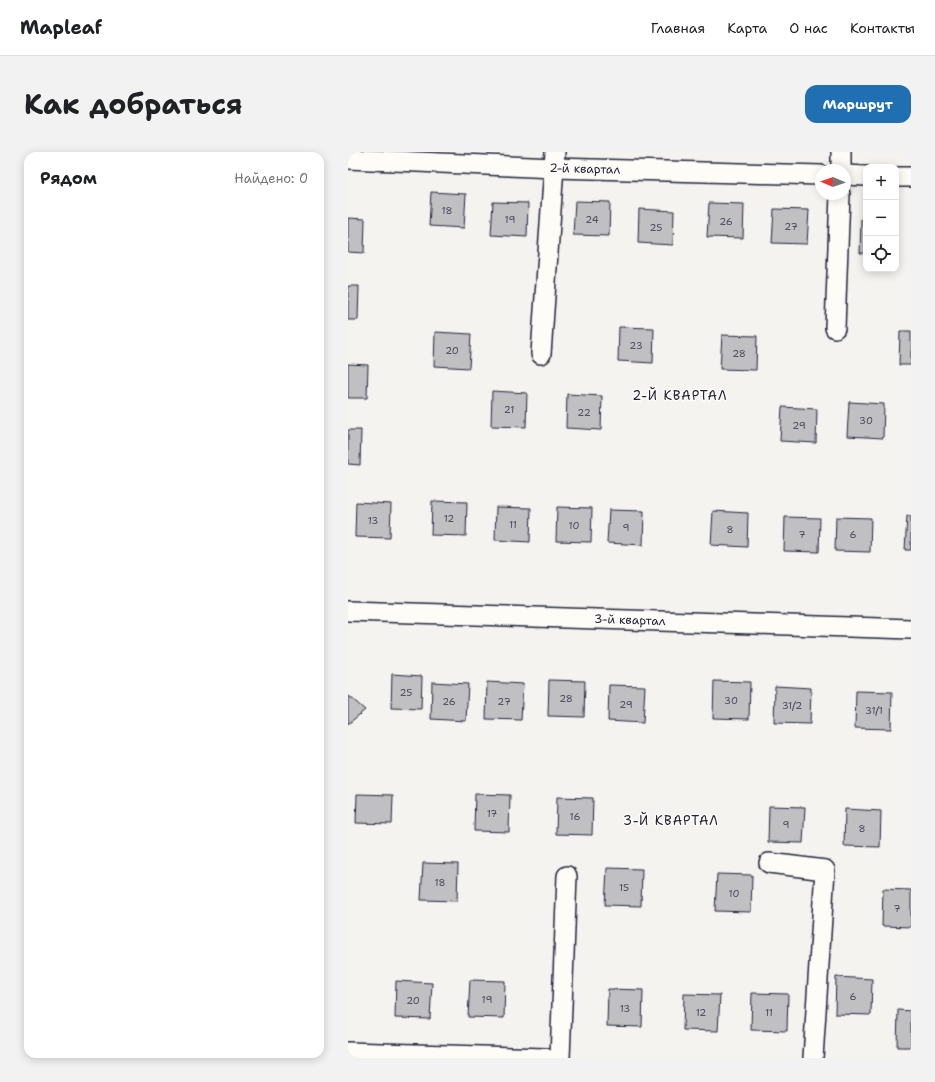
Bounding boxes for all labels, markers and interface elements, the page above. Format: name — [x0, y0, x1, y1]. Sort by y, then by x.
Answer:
text: Mapleaf — [20, 15, 102, 40]
text: Главная — [651, 19, 705, 37]
text: Карта — [727, 19, 767, 37]
text: О нас — [789, 19, 828, 37]
text: Контакты — [850, 19, 915, 37]
text: Как добраться — [24, 85, 243, 123]
button: Маршрут — [805, 85, 911, 123]
street label: 2-й квартал — [549, 160, 621, 178]
north arrow — [815, 164, 851, 200]
map controls — [863, 164, 899, 272]
button: + — [863, 164, 899, 200]
text: Рядом — [40, 167, 97, 189]
text: Найдено: 0 — [234, 170, 308, 187]
button: − — [863, 200, 899, 236]
house number: 18 — [441, 204, 453, 217]
house number: 19 — [505, 213, 515, 226]
house number: 24 — [585, 213, 599, 226]
house number: 26 — [719, 215, 733, 228]
house number: 27 — [784, 220, 798, 233]
house number: 25 — [650, 221, 662, 234]
button: locate — [863, 236, 899, 272]
house number: 23 — [629, 339, 643, 352]
house number: 20 — [445, 344, 459, 357]
house number: 28 — [732, 347, 746, 360]
district label: 2-Й КВАРТАЛ — [632, 386, 728, 404]
house number: 21 — [504, 403, 514, 416]
house number: 22 — [577, 406, 591, 419]
house number: 30 — [859, 414, 873, 427]
house number: 29 — [792, 419, 806, 432]
house number: 12 — [444, 512, 454, 525]
house number: 13 — [368, 514, 378, 527]
house number: 11 — [509, 518, 517, 531]
house number: 10 — [569, 519, 579, 532]
house number: 9 — [623, 521, 630, 534]
house number: 8 — [727, 523, 734, 536]
house number: 7 — [799, 528, 806, 541]
house number: 6 — [850, 528, 857, 541]
street label: 3-й квартал — [594, 611, 666, 629]
house number: 25 — [400, 686, 412, 699]
house number: 28 — [559, 692, 573, 705]
house number: 30 — [724, 694, 738, 707]
house number: 26 — [442, 695, 456, 708]
house number: 27 — [497, 695, 511, 708]
house number: 29 — [619, 698, 633, 711]
house number: 31/2 — [782, 699, 802, 712]
house number: 31/1 — [865, 704, 883, 717]
house number: 17 — [487, 807, 497, 820]
house number: 16 — [570, 810, 580, 823]
district label: 3-Й КВАРТАЛ — [623, 811, 719, 829]
house number: 9 — [783, 818, 790, 831]
house number: 8 — [859, 822, 866, 835]
house number: 18 — [434, 876, 446, 889]
house number: 15 — [619, 881, 629, 894]
house number: 10 — [729, 887, 739, 900]
house number: 7 — [894, 902, 901, 915]
house number: 6 — [850, 990, 857, 1003]
house number: 19 — [482, 993, 492, 1006]
house number: 20 — [406, 994, 420, 1007]
house number: 13 — [620, 1002, 630, 1015]
house number: 12 — [696, 1006, 706, 1019]
house number: 11 — [765, 1006, 773, 1019]

